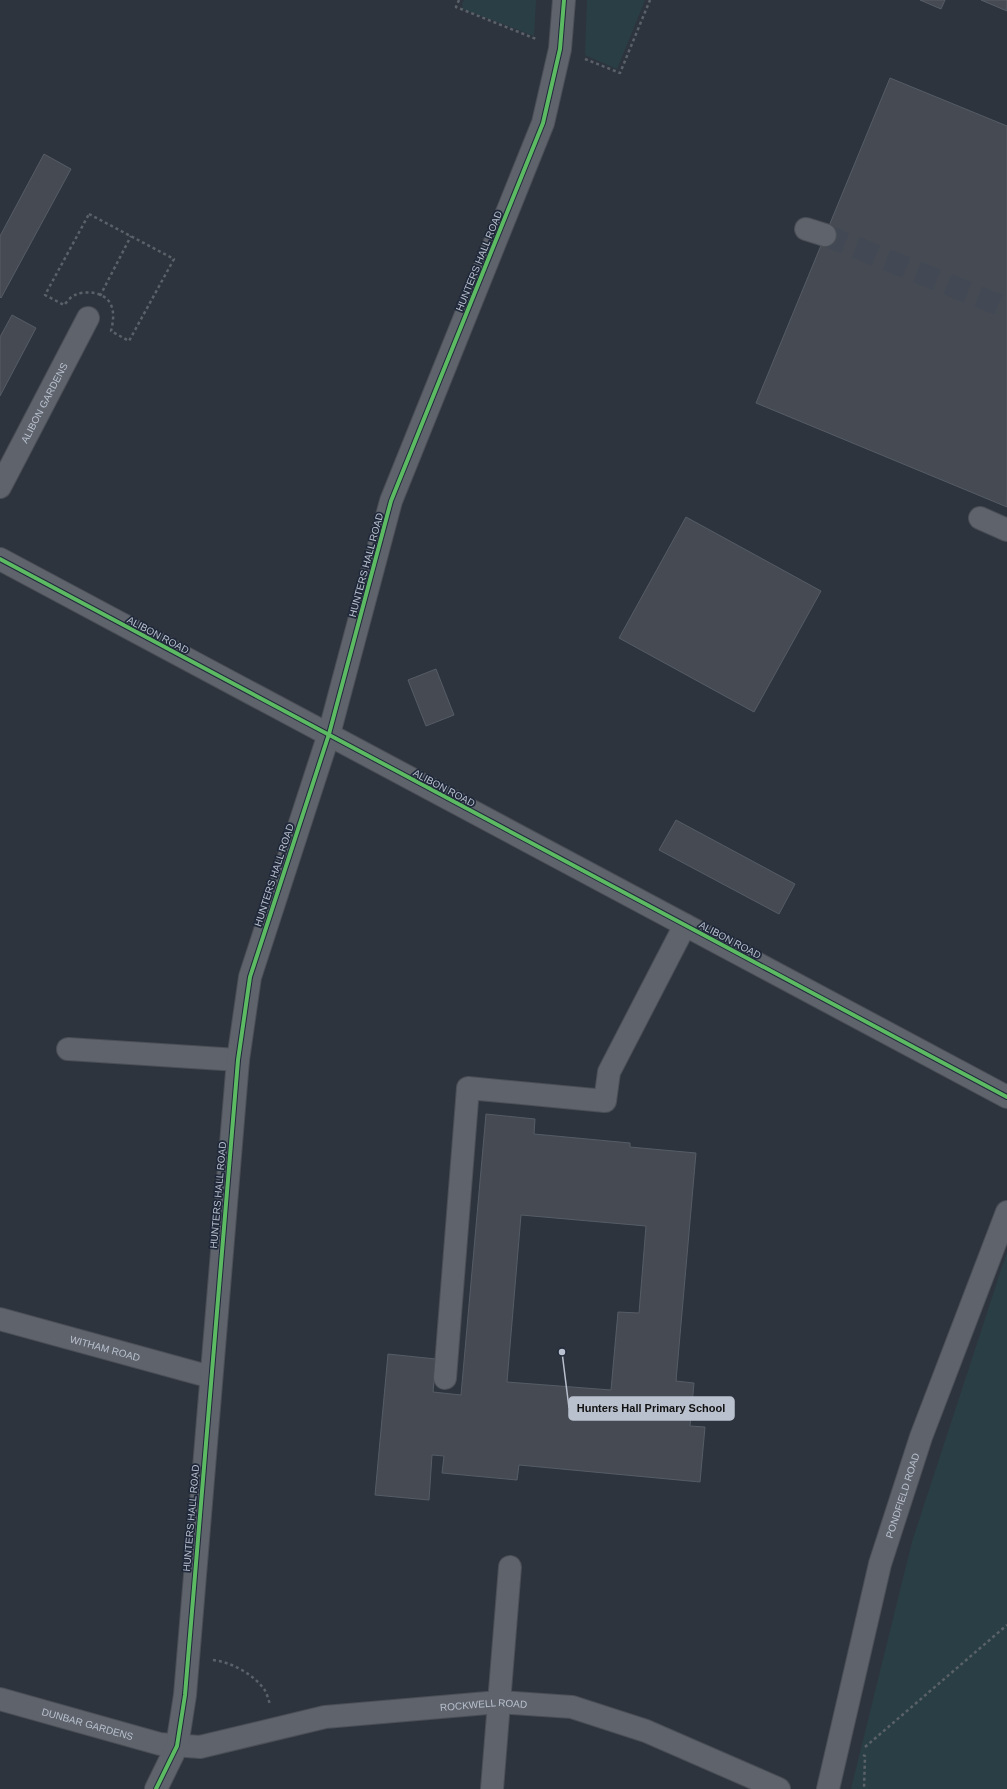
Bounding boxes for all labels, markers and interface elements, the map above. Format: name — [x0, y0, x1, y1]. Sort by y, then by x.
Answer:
street label: HUNTERS HALL ROAD — [454, 209, 504, 313]
street label: ALIBON GARDENS — [18, 360, 69, 445]
street label: HUNTERS HALL ROAD — [347, 512, 385, 618]
street label: ALIBON ROAD — [125, 614, 191, 656]
street label: ALIBON ROAD — [411, 767, 477, 809]
street label: HUNTERS HALL ROAD — [252, 822, 296, 928]
street label: ALIBON ROAD — [697, 919, 763, 961]
street label: HUNTERS HALL ROAD — [208, 1141, 228, 1249]
street label: WITHAM ROAD — [69, 1333, 141, 1363]
callout: Hunters Hall Primary School — [569, 1397, 734, 1420]
text: Hunters Hall Primary School — [577, 1402, 725, 1414]
street label: PONDFIELD ROAD — [883, 1451, 921, 1539]
street label: HUNTERS HALL ROAD — [181, 1464, 201, 1572]
street label: ROCKWELL ROAD — [439, 1696, 528, 1713]
street label: DUNBAR GARDENS — [41, 1706, 135, 1742]

